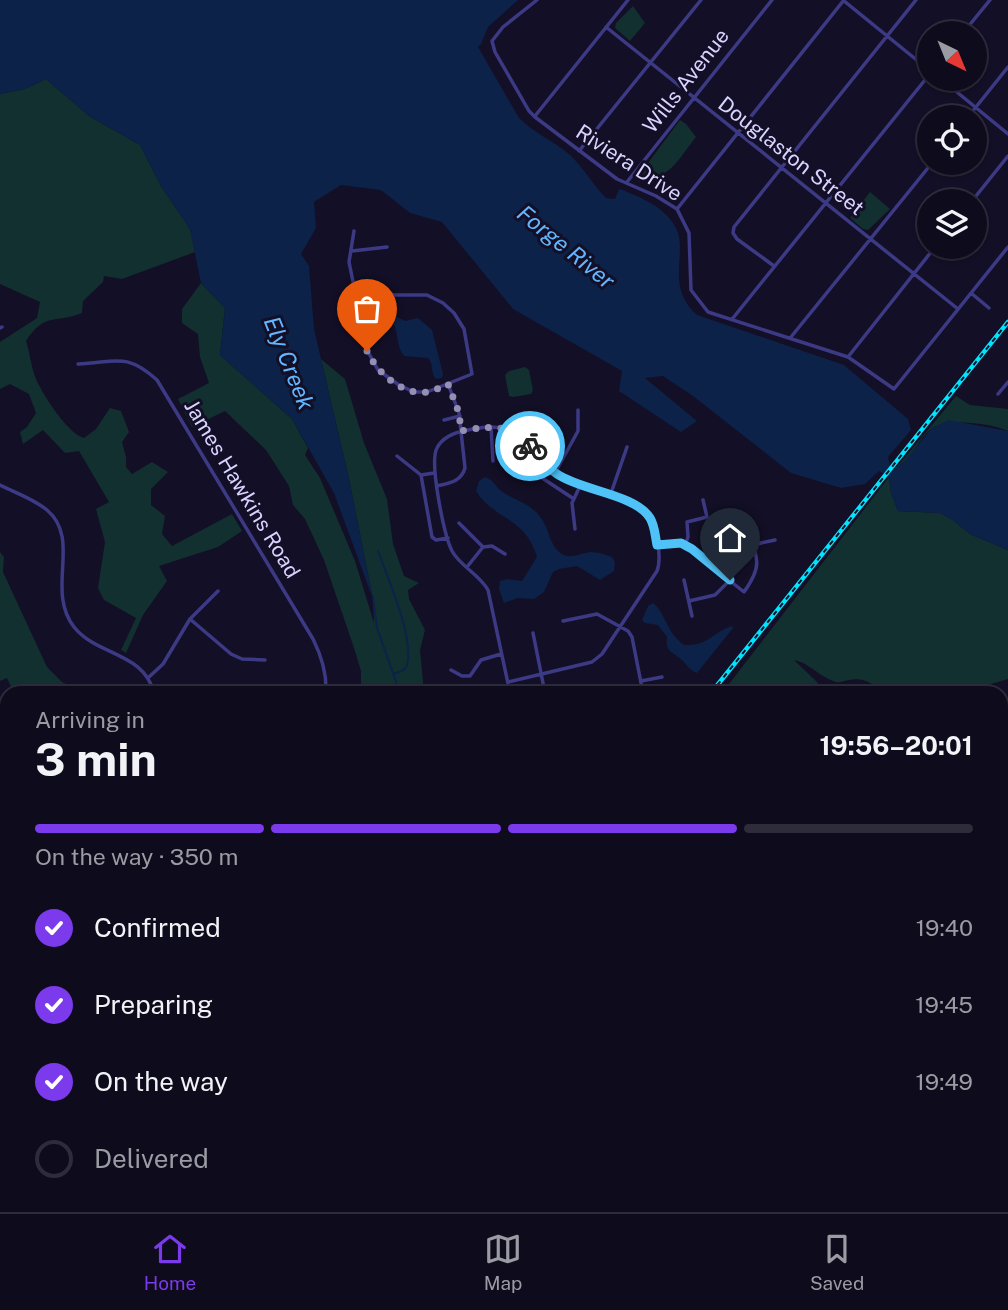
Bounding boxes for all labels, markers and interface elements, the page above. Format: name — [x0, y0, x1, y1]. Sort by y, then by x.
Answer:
north arrow — [917, 21, 987, 91]
map controls — [917, 21, 987, 259]
street label: Wills Avenue — [637, 24, 734, 138]
street label: Douglaston Street — [713, 91, 869, 220]
button: locate — [917, 105, 987, 175]
street label: Riviera Drive — [571, 119, 687, 206]
button: layers — [917, 189, 987, 259]
water label: Forge River — [512, 199, 621, 294]
pin — [337, 279, 397, 351]
icon: bag — [348, 290, 386, 328]
water label: Ely Creek — [259, 312, 321, 414]
street label: James Hawkins Road — [179, 395, 306, 582]
courier — [495, 411, 565, 481]
icon: bike — [511, 427, 549, 465]
pin — [700, 508, 760, 580]
icon: home — [711, 519, 749, 557]
text: Arriving in — [35, 706, 145, 733]
text: 19:56–20:01 — [819, 730, 973, 761]
text: 3 min — [35, 732, 157, 786]
text: On the way · 350 m — [35, 843, 238, 870]
icon: check — [35, 909, 73, 947]
text: Confirmed — [94, 912, 221, 943]
text: 19:40 — [916, 914, 973, 941]
icon: check — [35, 986, 73, 1024]
text: Preparing — [94, 989, 213, 1020]
text: 19:45 — [915, 991, 973, 1018]
icon: check — [35, 1063, 73, 1101]
text: On the way — [94, 1066, 228, 1097]
text: 19:49 — [915, 1068, 973, 1095]
text: Delivered — [94, 1143, 209, 1174]
tab: Home — [144, 1230, 196, 1294]
tab: Map — [484, 1230, 522, 1294]
tab: Saved — [810, 1230, 864, 1294]

